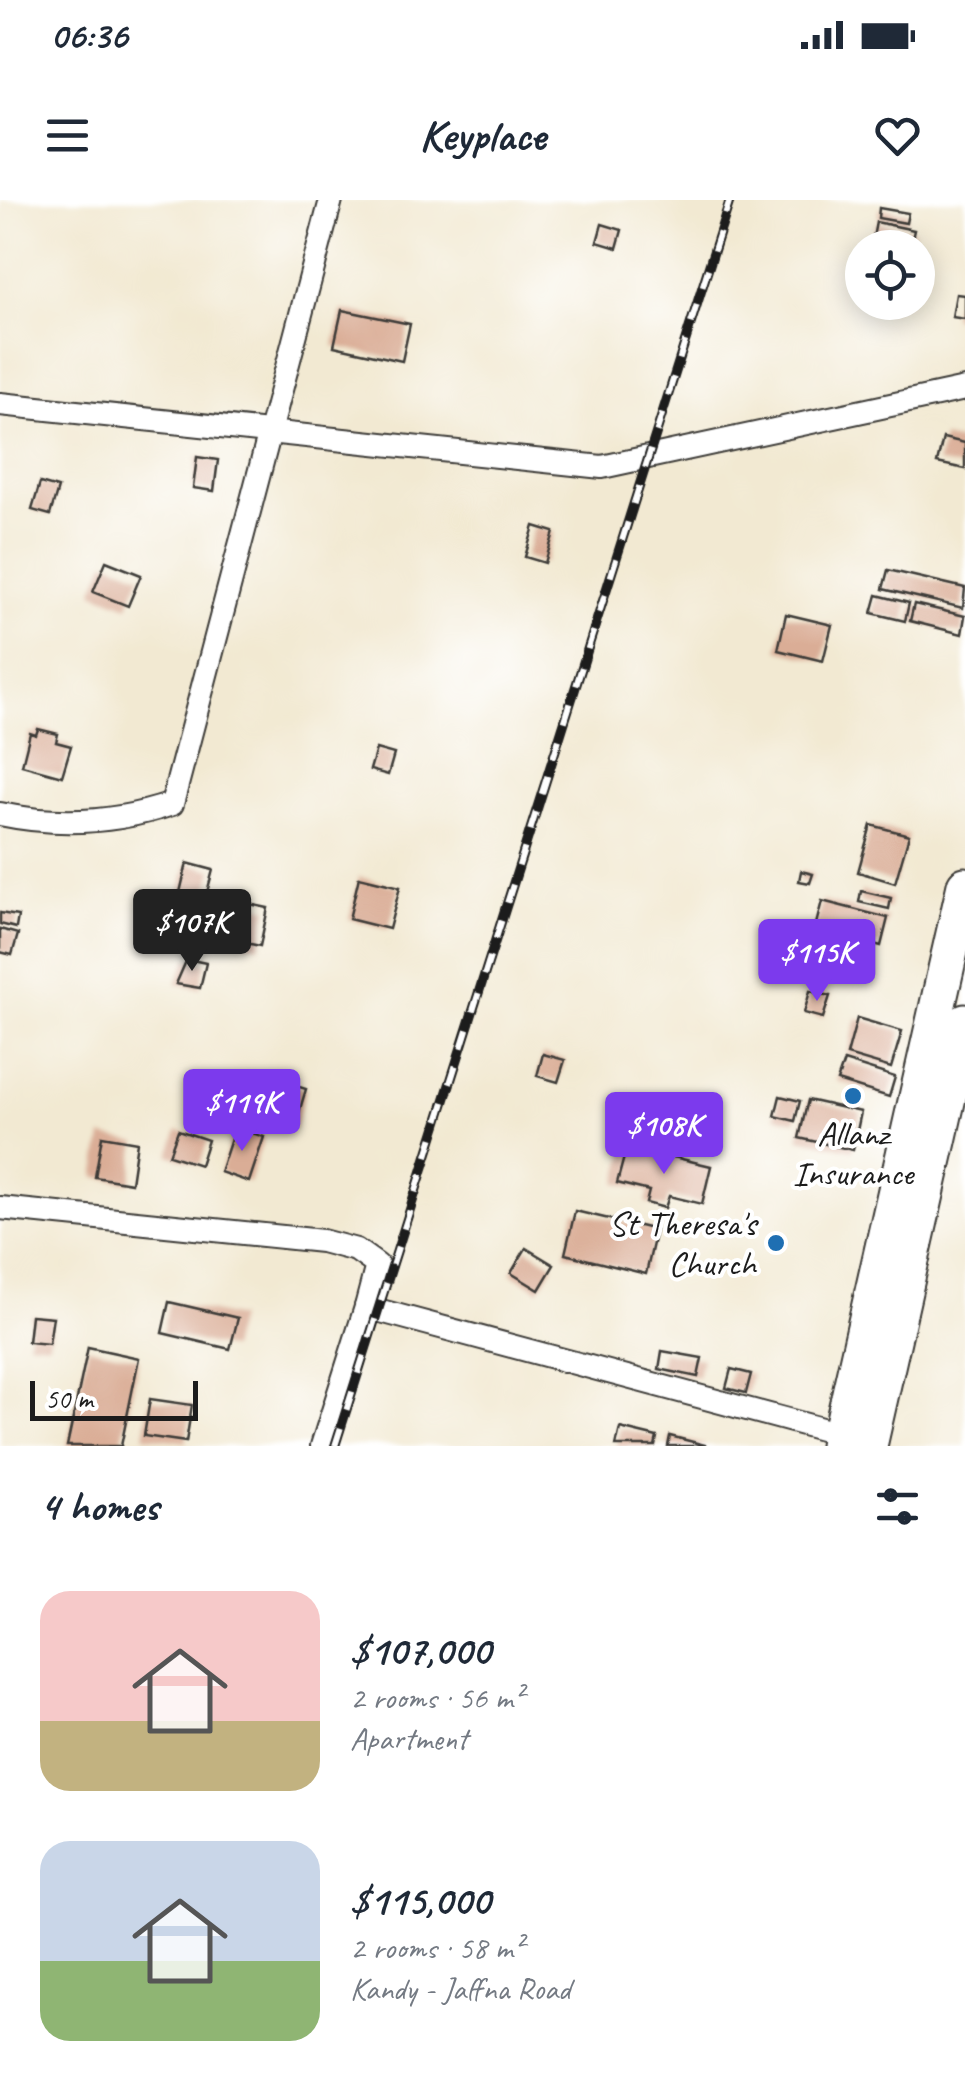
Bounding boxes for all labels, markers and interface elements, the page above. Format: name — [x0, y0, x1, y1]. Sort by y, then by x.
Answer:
text: 06:36 — [50, 12, 128, 59]
text: Keyplace — [419, 107, 546, 164]
icon: menu — [40, 108, 95, 163]
icon: heart — [870, 108, 925, 163]
map controls — [845, 230, 935, 320]
button: locate — [845, 230, 935, 320]
pin: $107K — [122, 889, 262, 974]
text: $107K — [155, 901, 229, 942]
pin: $115K — [747, 919, 887, 1004]
text: $115K — [780, 931, 854, 972]
pin: $119K — [172, 1069, 312, 1154]
text: $119K — [205, 1081, 279, 1122]
marker: Allanz Insurance — [842, 1085, 864, 1107]
pin: $108K — [594, 1092, 734, 1177]
text: $108K — [627, 1104, 701, 1145]
place label: Allanz Insurance — [793, 1111, 916, 1196]
place label: St Theresa's Church — [609, 1201, 759, 1286]
marker: St Theresa's Church — [765, 1232, 787, 1254]
scale bar — [30, 1376, 198, 1420]
text: 50 m — [45, 1381, 93, 1416]
icon: filters — [870, 1479, 925, 1534]
text: 4 homes — [40, 1480, 159, 1533]
text: $107,000 — [350, 1624, 490, 1677]
icon: home — [120, 1631, 240, 1751]
text: 2 rooms · 56 m² — [350, 1677, 523, 1718]
text: Apartment — [350, 1718, 468, 1759]
text: $115,000 — [350, 1874, 490, 1927]
icon: home — [120, 1881, 240, 2001]
text: 2 rooms · 58 m² — [350, 1927, 523, 1968]
text: Kandy - Jaffna Road — [350, 1968, 571, 2009]

